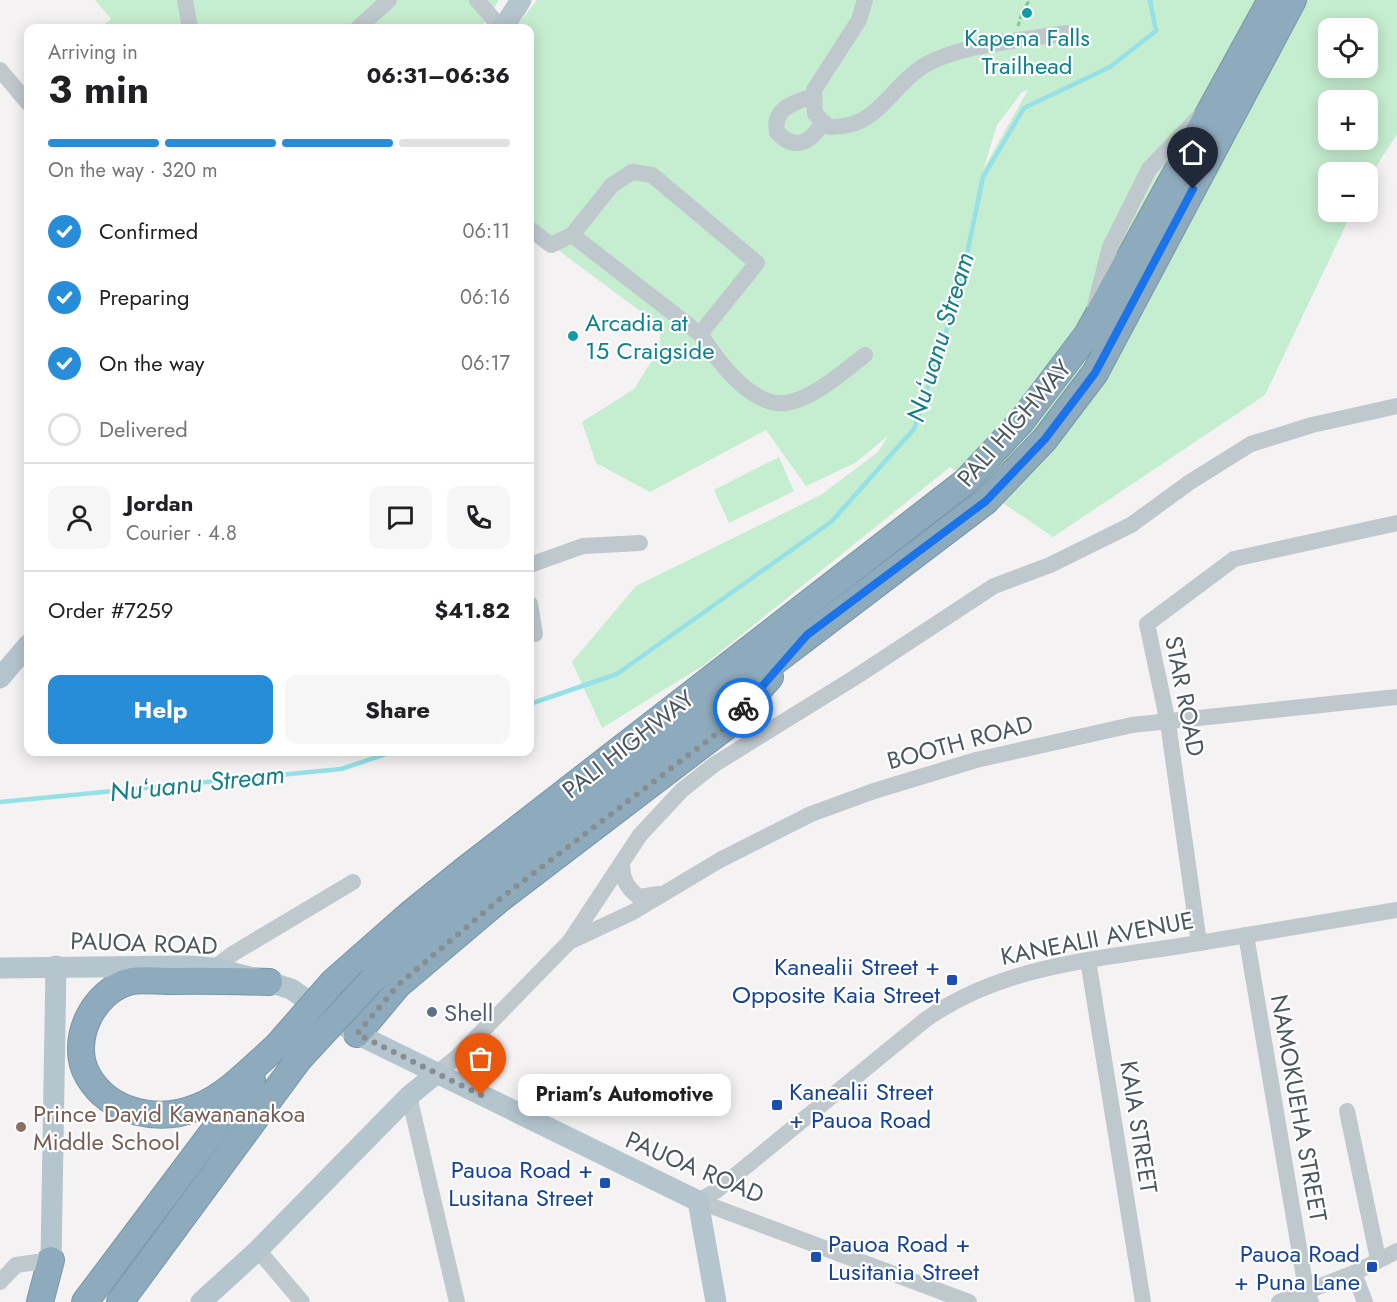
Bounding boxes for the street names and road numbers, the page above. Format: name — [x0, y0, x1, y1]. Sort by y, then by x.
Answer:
street label: PALI HIGHWAY — [949, 351, 1080, 494]
street label: STAR ROAD — [1156, 633, 1214, 759]
street label: PALI HIGHWAY — [555, 681, 702, 807]
street label: BOOTH ROAD — [883, 706, 1037, 778]
street label: KANEALII AVENUE — [997, 902, 1197, 974]
street label: PAUOA ROAD — [70, 923, 218, 963]
street label: NAMOKUEHA STREET — [1262, 992, 1336, 1224]
street label: KAIA STREET — [1111, 1058, 1167, 1196]
street label: PAUOA ROAD — [620, 1122, 770, 1212]

